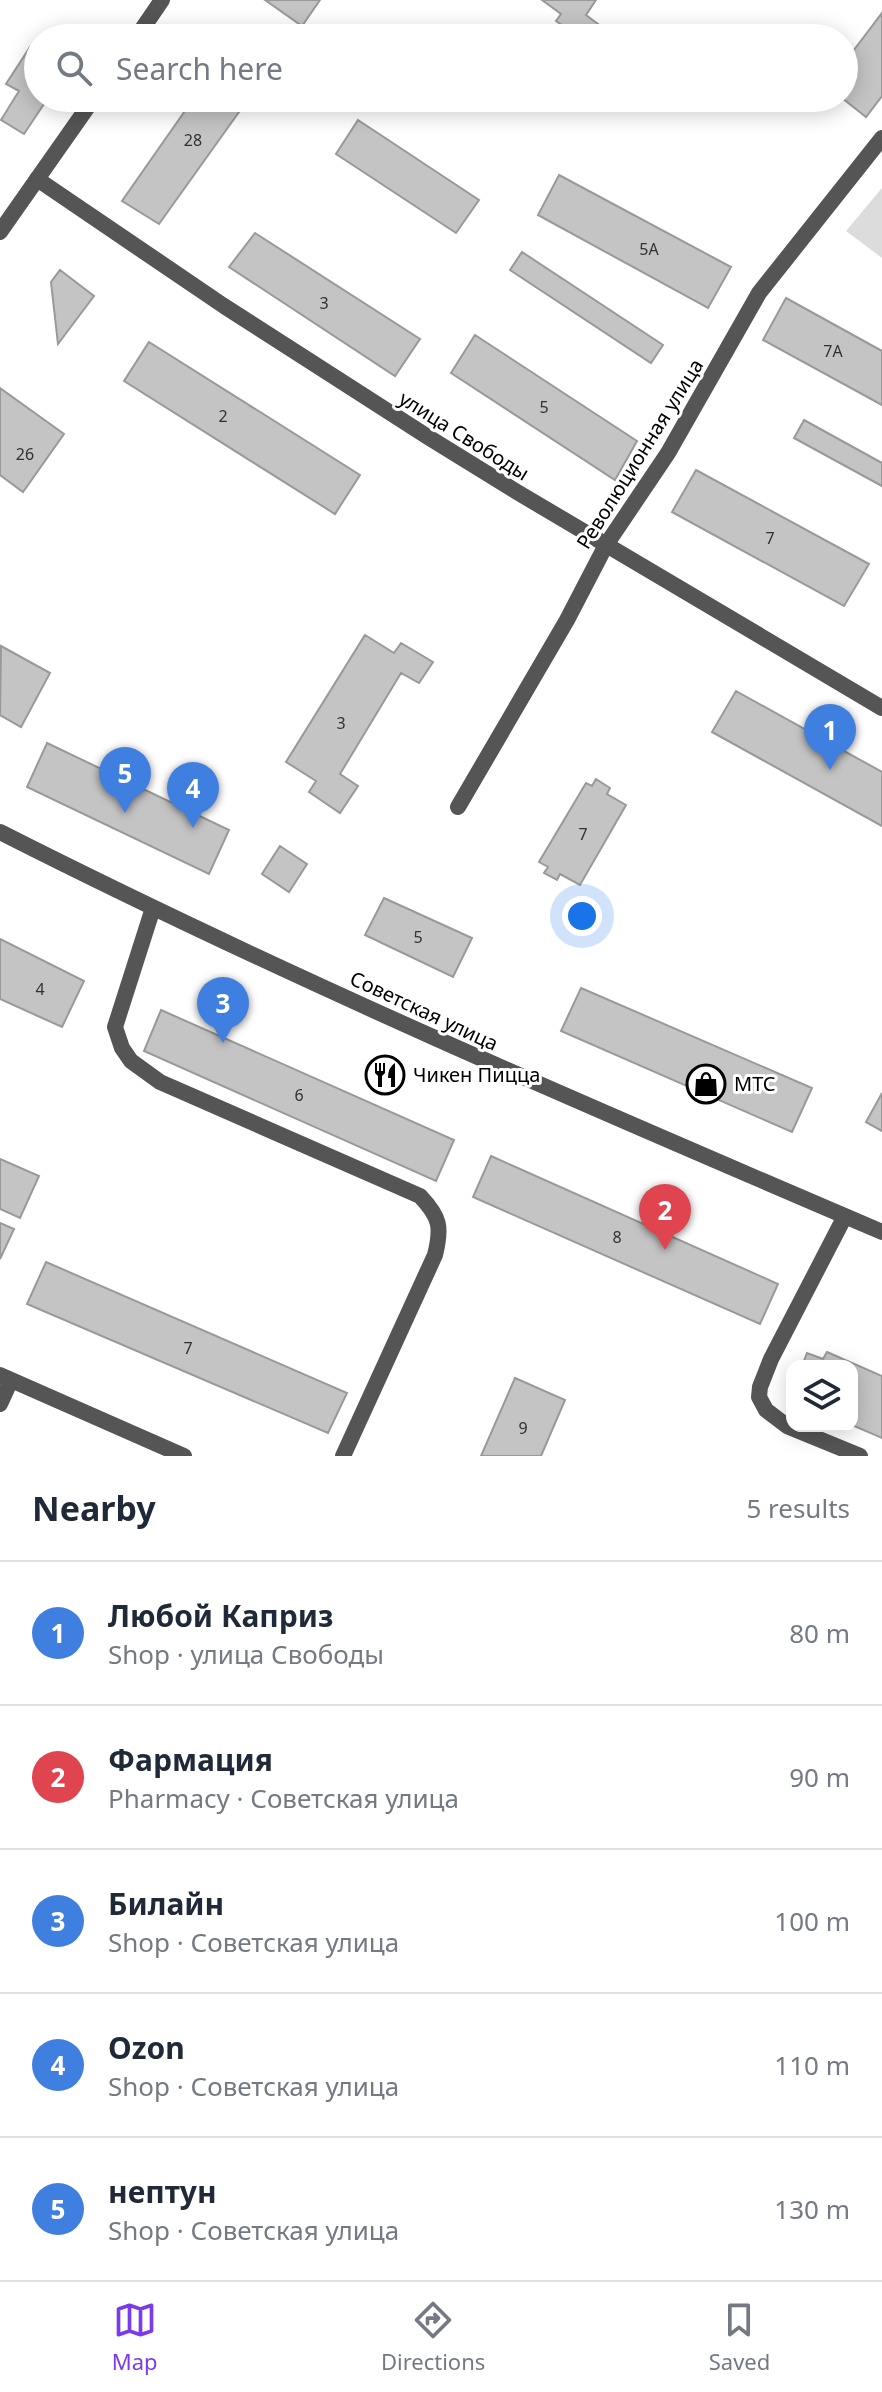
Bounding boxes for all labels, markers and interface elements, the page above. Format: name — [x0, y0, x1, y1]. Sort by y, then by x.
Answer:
search box — [24, 24, 858, 112]
icon: search — [52, 46, 96, 90]
text: Search here — [116, 48, 283, 89]
house number: 28 — [184, 129, 202, 151]
house number: 5А — [639, 238, 659, 260]
house number: 3 — [319, 292, 329, 314]
house number: 7А — [823, 340, 843, 362]
street label: Революционная улица — [570, 354, 709, 554]
street label: улица Свободы — [394, 385, 535, 486]
house number: 5 — [539, 396, 549, 418]
house number: 2 — [218, 405, 228, 427]
house number: 26 — [16, 443, 34, 465]
house number: 7 — [765, 527, 775, 549]
pin: 1 — [804, 704, 856, 770]
house number: 3 — [336, 712, 346, 734]
pin: 5 — [99, 747, 151, 813]
pin: 4 — [167, 762, 219, 828]
house number: 7 — [578, 823, 588, 845]
your location — [562, 896, 602, 936]
house number: 5 — [413, 926, 423, 948]
street label: Советская улица — [346, 964, 503, 1057]
pin: 3 — [197, 977, 249, 1043]
house number: 4 — [35, 978, 45, 1000]
restaurant icon: Чикен Пицца — [364, 1054, 406, 1096]
place label: Чикен Пицца — [413, 1061, 540, 1088]
shop icon: МТС — [685, 1063, 727, 1105]
place label: МТС — [734, 1070, 776, 1097]
house number: 6 — [294, 1084, 304, 1106]
pin: 2 — [639, 1184, 691, 1250]
house number: 8 — [612, 1226, 622, 1248]
house number: 7 — [183, 1337, 193, 1359]
map controls — [786, 1360, 858, 1432]
button: layers — [786, 1360, 858, 1432]
house number: 9 — [518, 1417, 528, 1439]
text: Nearby — [32, 1485, 156, 1531]
text: 5 results — [746, 1490, 850, 1526]
text: Любой Каприз — [108, 1595, 333, 1636]
text: 1 — [51, 1615, 65, 1651]
text: 80 m — [789, 1615, 850, 1651]
text: Shop · улица Свободы — [108, 1636, 384, 1672]
text: Фармация — [108, 1739, 273, 1780]
text: 2 — [51, 1759, 65, 1795]
text: 90 m — [789, 1759, 850, 1795]
text: Pharmacy · Советская улица — [108, 1780, 459, 1816]
text: Билайн — [108, 1883, 224, 1924]
text: 3 — [51, 1903, 65, 1939]
text: 100 m — [774, 1903, 850, 1939]
text: Shop · Советская улица — [108, 1924, 399, 1960]
text: Ozon — [108, 2027, 185, 2068]
text: 4 — [51, 2047, 65, 2083]
text: 110 m — [774, 2047, 850, 2083]
text: Shop · Советская улица — [108, 2068, 399, 2104]
text: нептун — [108, 2171, 217, 2212]
text: 5 — [51, 2191, 65, 2227]
text: 130 m — [774, 2191, 850, 2227]
text: Shop · Советская улица — [108, 2212, 399, 2248]
tab: Map — [112, 2298, 158, 2376]
tab: Directions — [381, 2298, 485, 2376]
tab: Saved — [709, 2298, 770, 2376]

